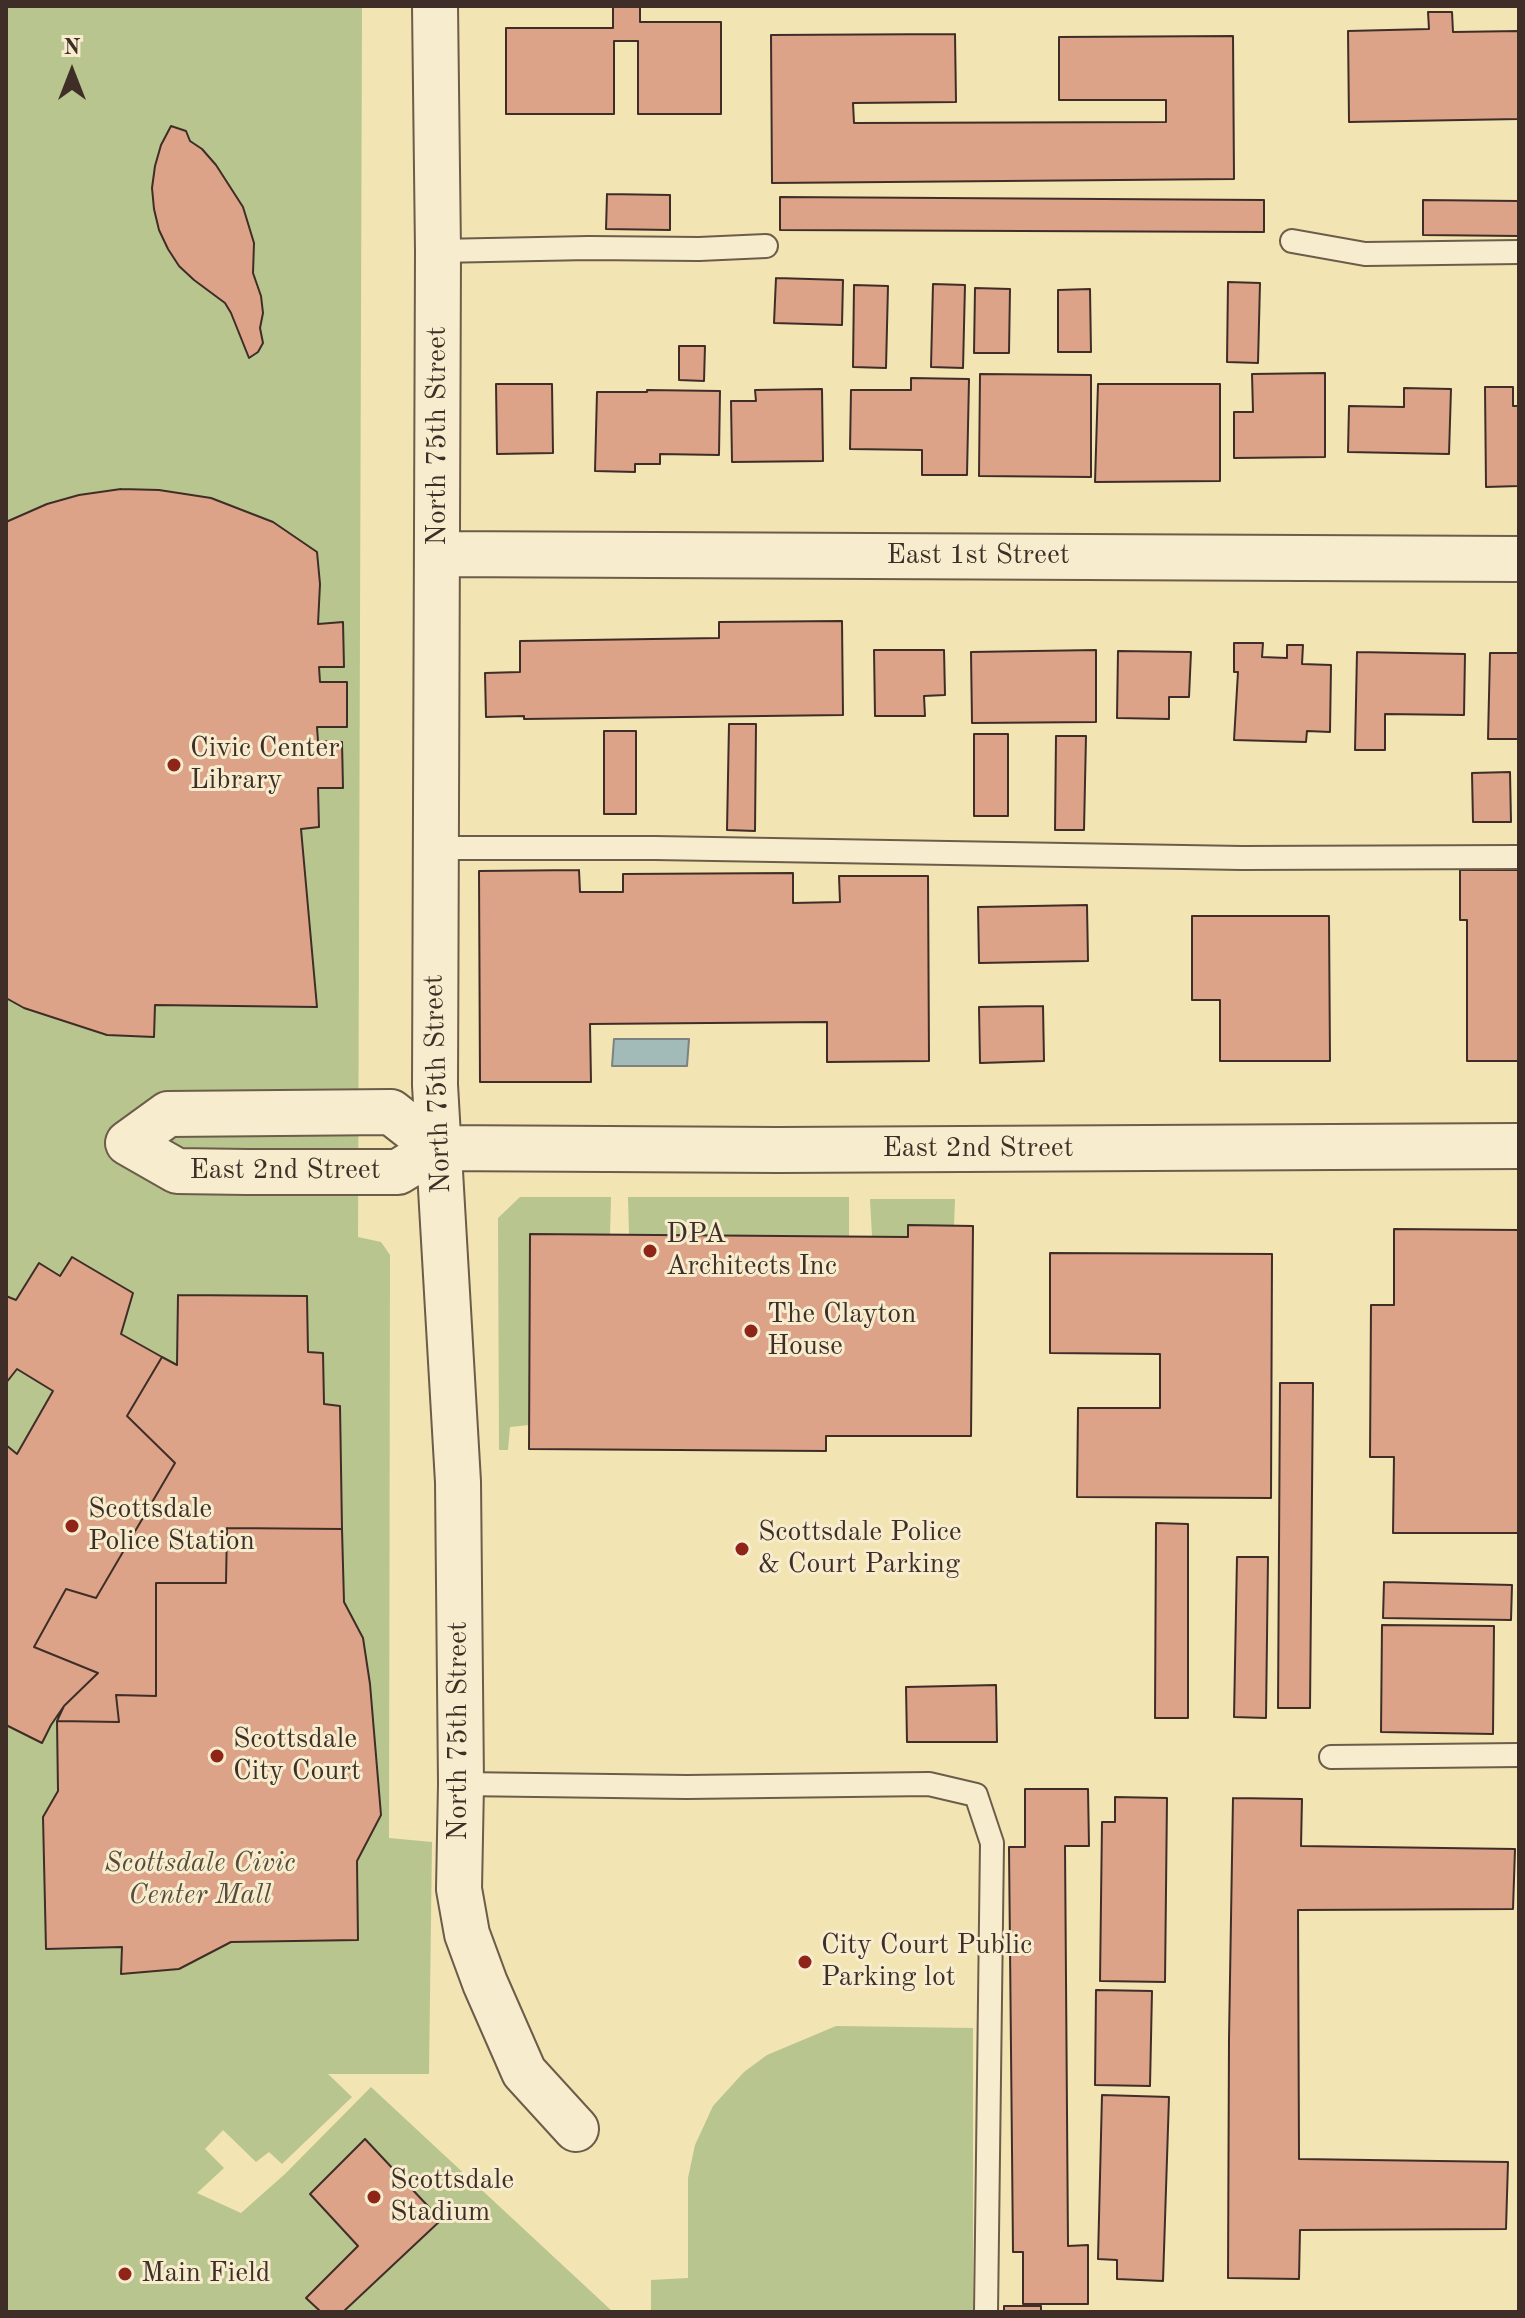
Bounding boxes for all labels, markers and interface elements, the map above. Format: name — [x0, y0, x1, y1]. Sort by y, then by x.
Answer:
north arrow — [32, 32, 112, 112]
text: N — [64, 37, 80, 59]
street label: North 75th Street — [421, 326, 455, 546]
street label: East 1st Street — [886, 539, 1070, 573]
place label: Civic Center Library — [190, 732, 340, 798]
marker: Civic Center Library — [165, 756, 183, 774]
street label: North 75th Street — [417, 974, 459, 1194]
street label: East 2nd Street — [883, 1132, 1073, 1166]
street label: East 2nd Street — [190, 1154, 380, 1188]
place label: DPA Architects Inc — [666, 1218, 837, 1284]
marker: DPA Architects Inc — [641, 1242, 659, 1260]
place label: The Clayton House — [767, 1298, 916, 1364]
marker: The Clayton House — [742, 1322, 760, 1340]
place label: Scottsdale Police Station — [88, 1493, 255, 1559]
place label: Scottsdale Police & Court Parking — [758, 1516, 962, 1582]
marker: Scottsdale Police Station — [63, 1517, 81, 1535]
marker: Scottsdale Police & Court Parking — [733, 1540, 751, 1558]
street label: North 75th Street — [442, 1621, 476, 1841]
place label: Scottsdale City Court — [233, 1723, 361, 1789]
marker: Scottsdale City Court — [208, 1747, 226, 1765]
park label: Scottsdale Civic Center Mall — [104, 1847, 296, 1913]
place label: City Court Public Parking lot — [821, 1929, 1032, 1995]
marker: City Court Public Parking lot — [796, 1953, 814, 1971]
place label: Scottsdale Stadium — [390, 2164, 514, 2230]
marker: Scottsdale Stadium — [365, 2188, 383, 2206]
place label: Main Field — [141, 2257, 270, 2291]
marker: Main Field — [116, 2265, 134, 2283]

